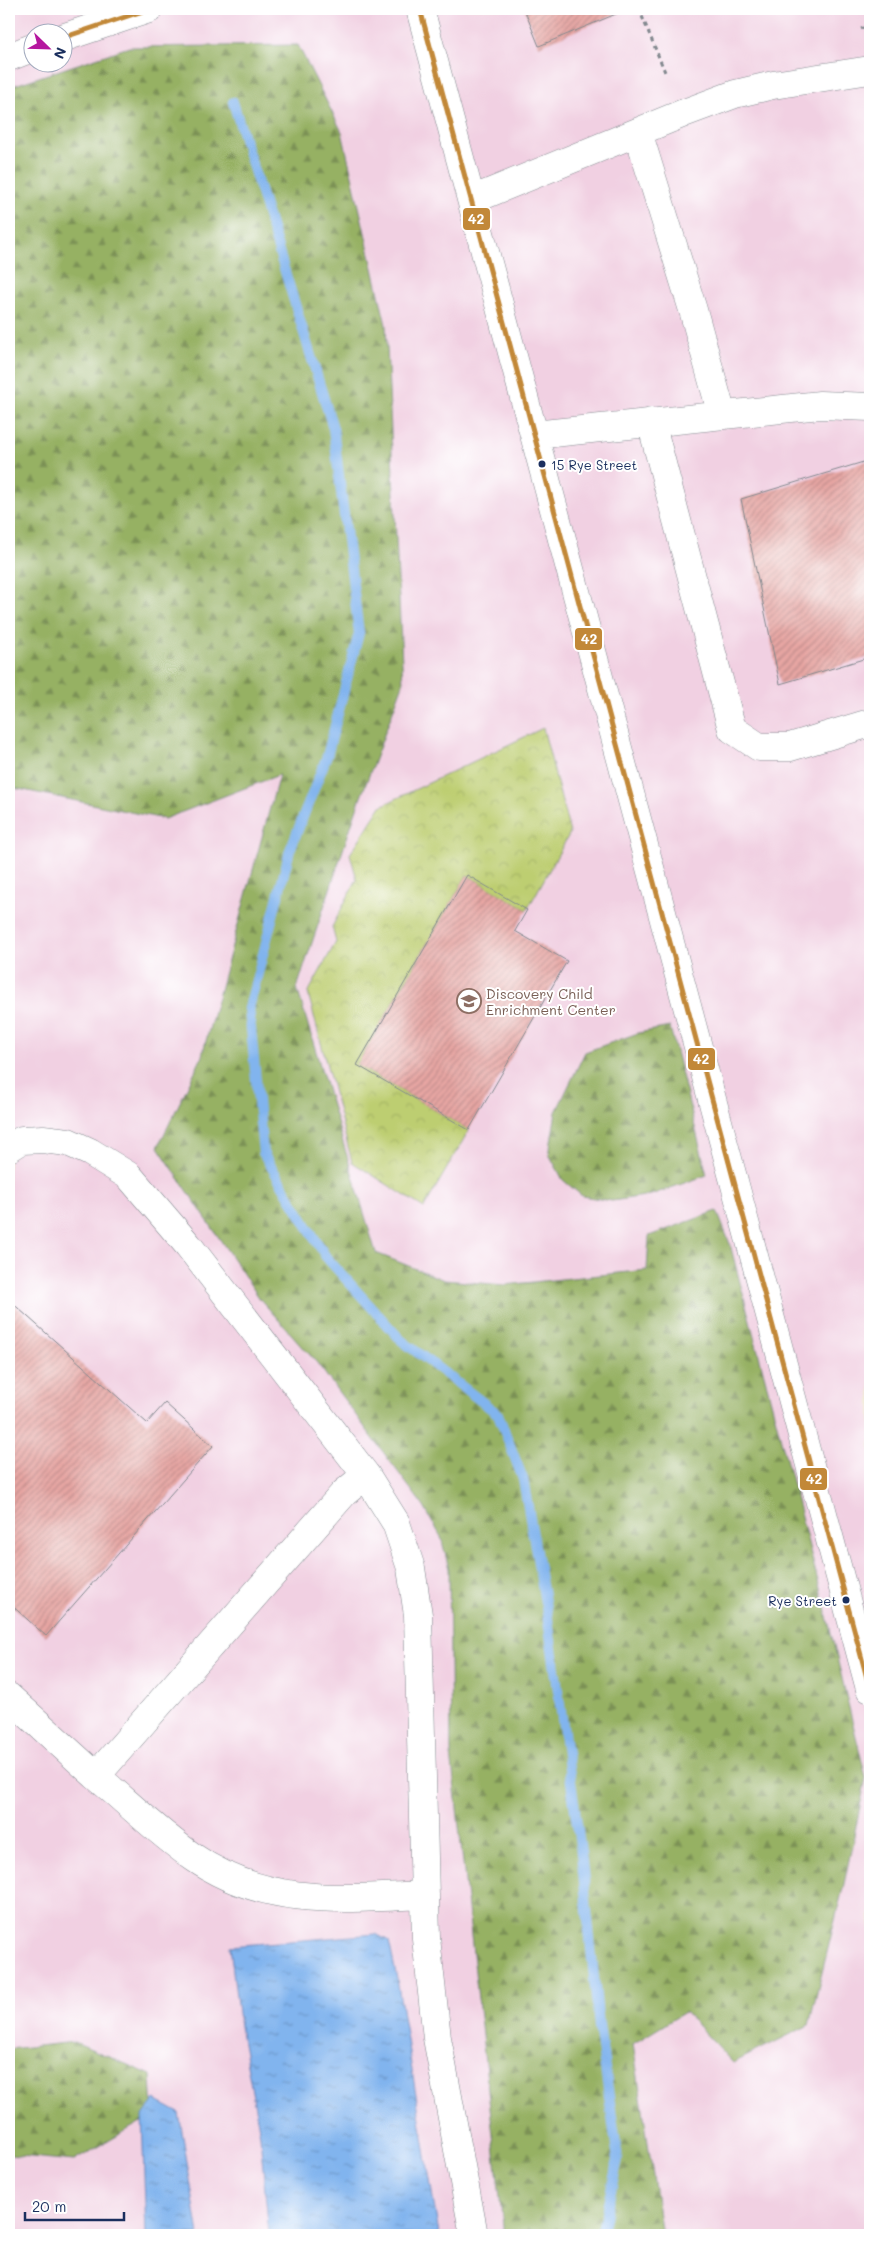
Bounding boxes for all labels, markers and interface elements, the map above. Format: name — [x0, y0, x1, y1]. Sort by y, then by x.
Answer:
north arrow — [22, 22, 72, 72]
text: N — [50, 45, 71, 62]
line badge: 42 — [462, 207, 491, 231]
text: 42 — [468, 209, 485, 228]
place label: 15 Rye Street — [551, 456, 638, 473]
marker: 15 Rye Street — [537, 459, 547, 469]
line badge: 42 — [574, 627, 603, 651]
text: 42 — [581, 629, 598, 648]
place label: Discovery Child Enrichment Center — [486, 984, 616, 1019]
school or university icon: Discovery Child Enrichment Center — [456, 988, 482, 1014]
line badge: 42 — [687, 1047, 716, 1071]
text: 42 — [693, 1049, 710, 1068]
line badge: 42 — [799, 1467, 828, 1491]
text: 42 — [806, 1469, 823, 1488]
place label: Rye Street — [768, 1592, 837, 1609]
marker: Rye Street — [841, 1595, 851, 1605]
scale bar — [25, 2189, 124, 2221]
text: 20 m — [32, 2196, 66, 2216]

